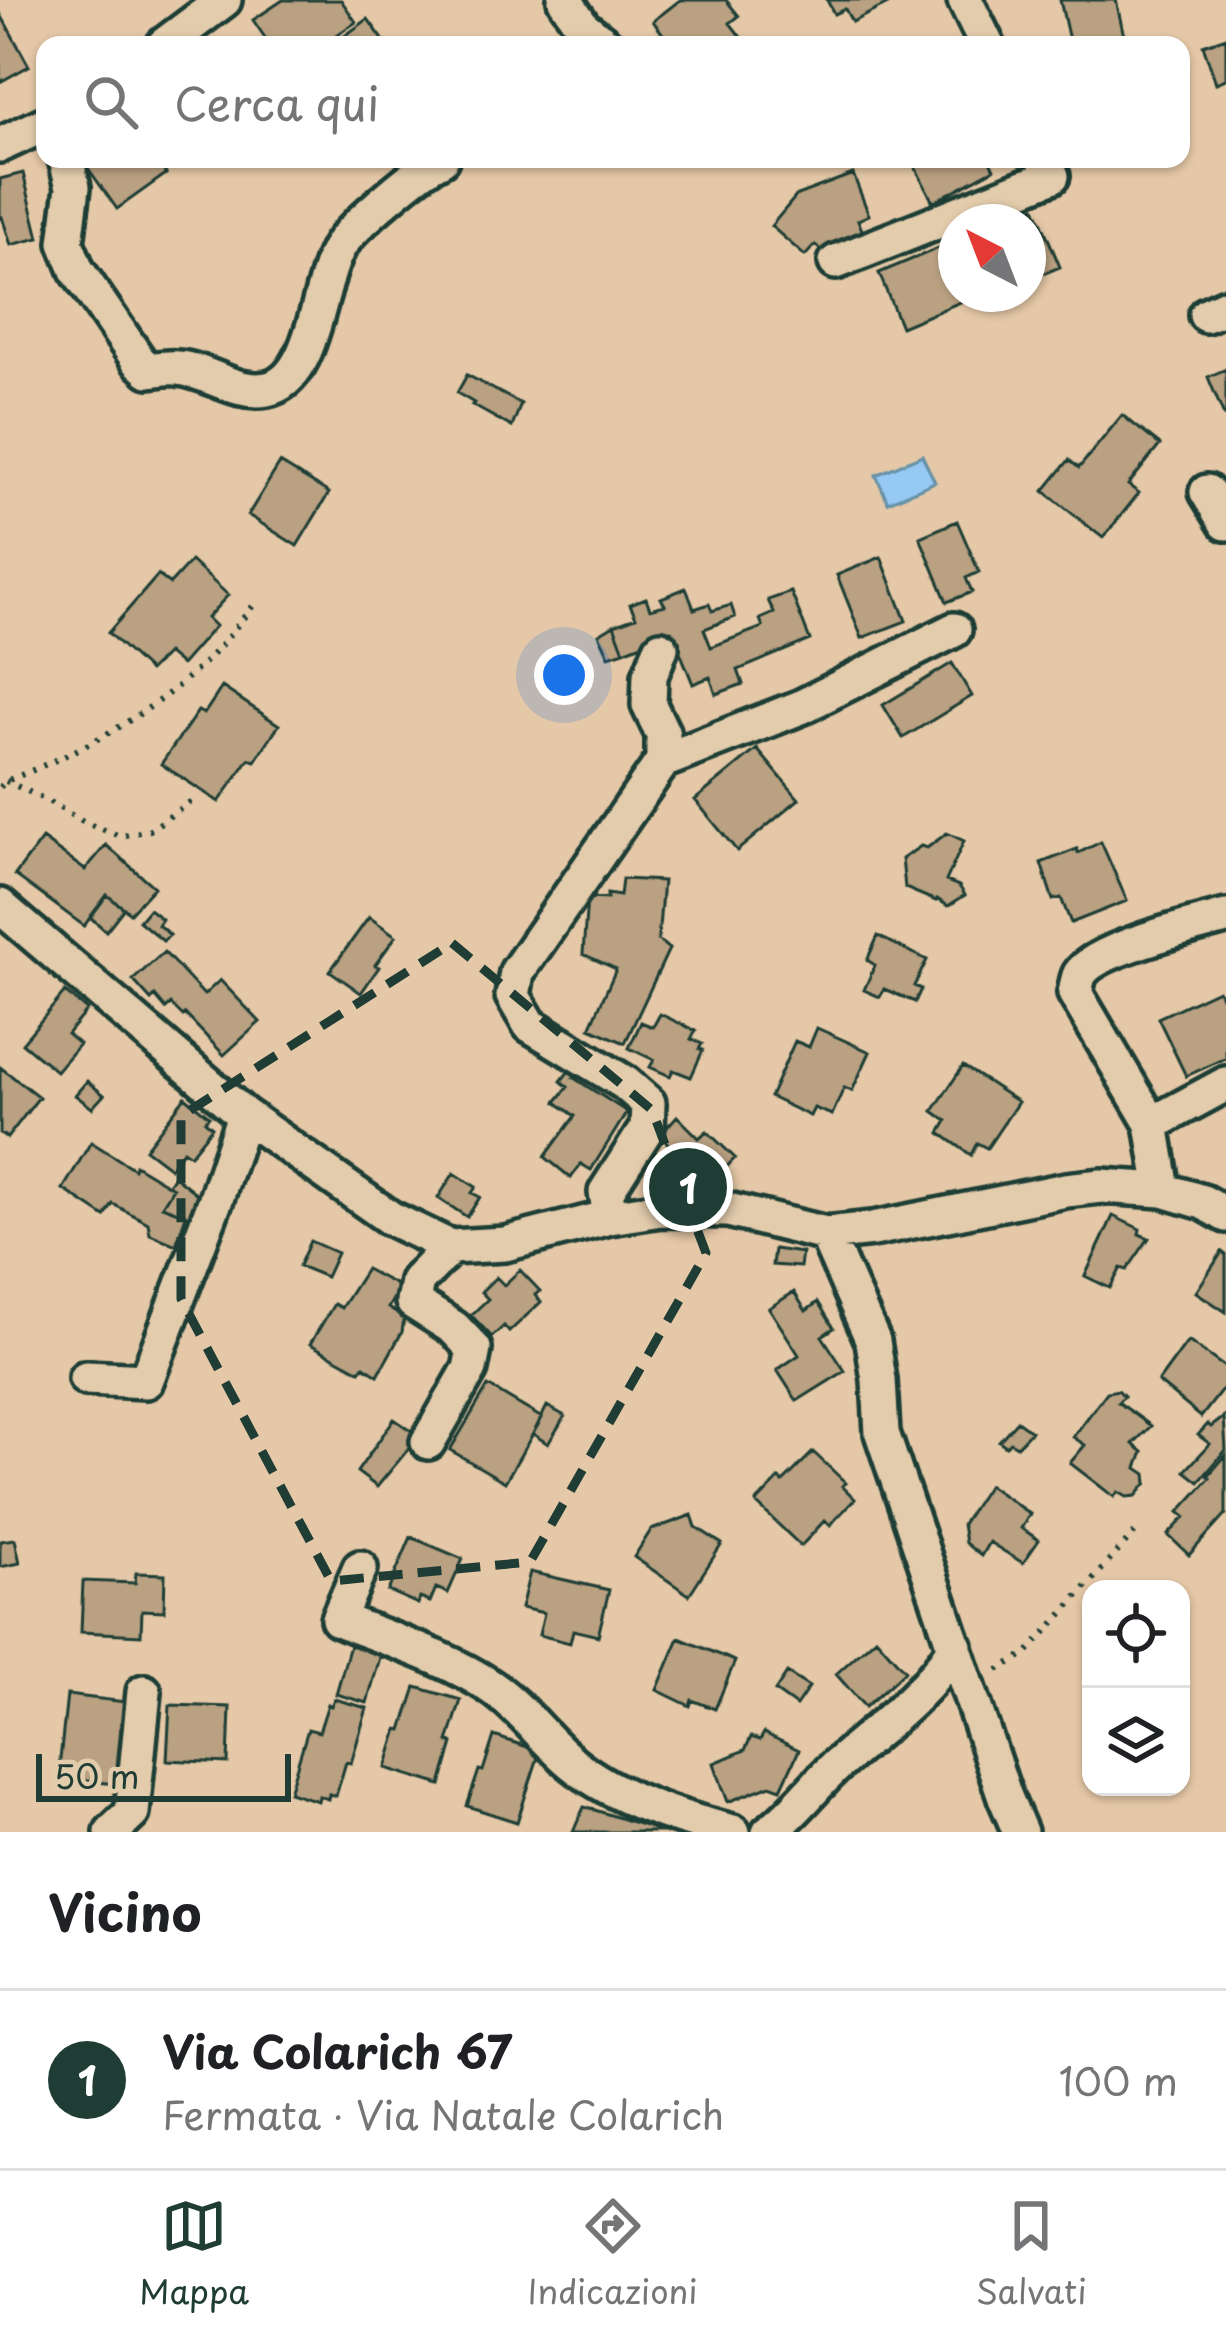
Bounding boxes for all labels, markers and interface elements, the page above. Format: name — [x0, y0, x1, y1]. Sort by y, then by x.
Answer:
search box — [36, 36, 1190, 168]
text: Cerca qui — [174, 68, 379, 136]
icon: search — [78, 69, 144, 135]
north arrow — [938, 204, 1046, 312]
your location — [534, 645, 594, 705]
pin: 1 — [649, 1142, 727, 1232]
map controls — [1082, 1580, 1190, 1796]
button: locate — [1082, 1580, 1190, 1688]
button: layers — [1082, 1688, 1190, 1796]
scale bar — [36, 1748, 291, 1801]
text: 50 m — [54, 1750, 140, 1800]
text: Vicino — [48, 1872, 201, 1949]
text: Via Colarich 67 — [162, 2016, 512, 2084]
text: 1 — [78, 2050, 96, 2109]
text: 100 m — [1059, 2050, 1178, 2109]
text: Fermata · Via Natale Colarich — [162, 2084, 724, 2143]
tab: Mappa — [139, 2193, 249, 2315]
tab: Indicazioni — [527, 2193, 698, 2315]
tab: Salvati — [976, 2193, 1087, 2315]

